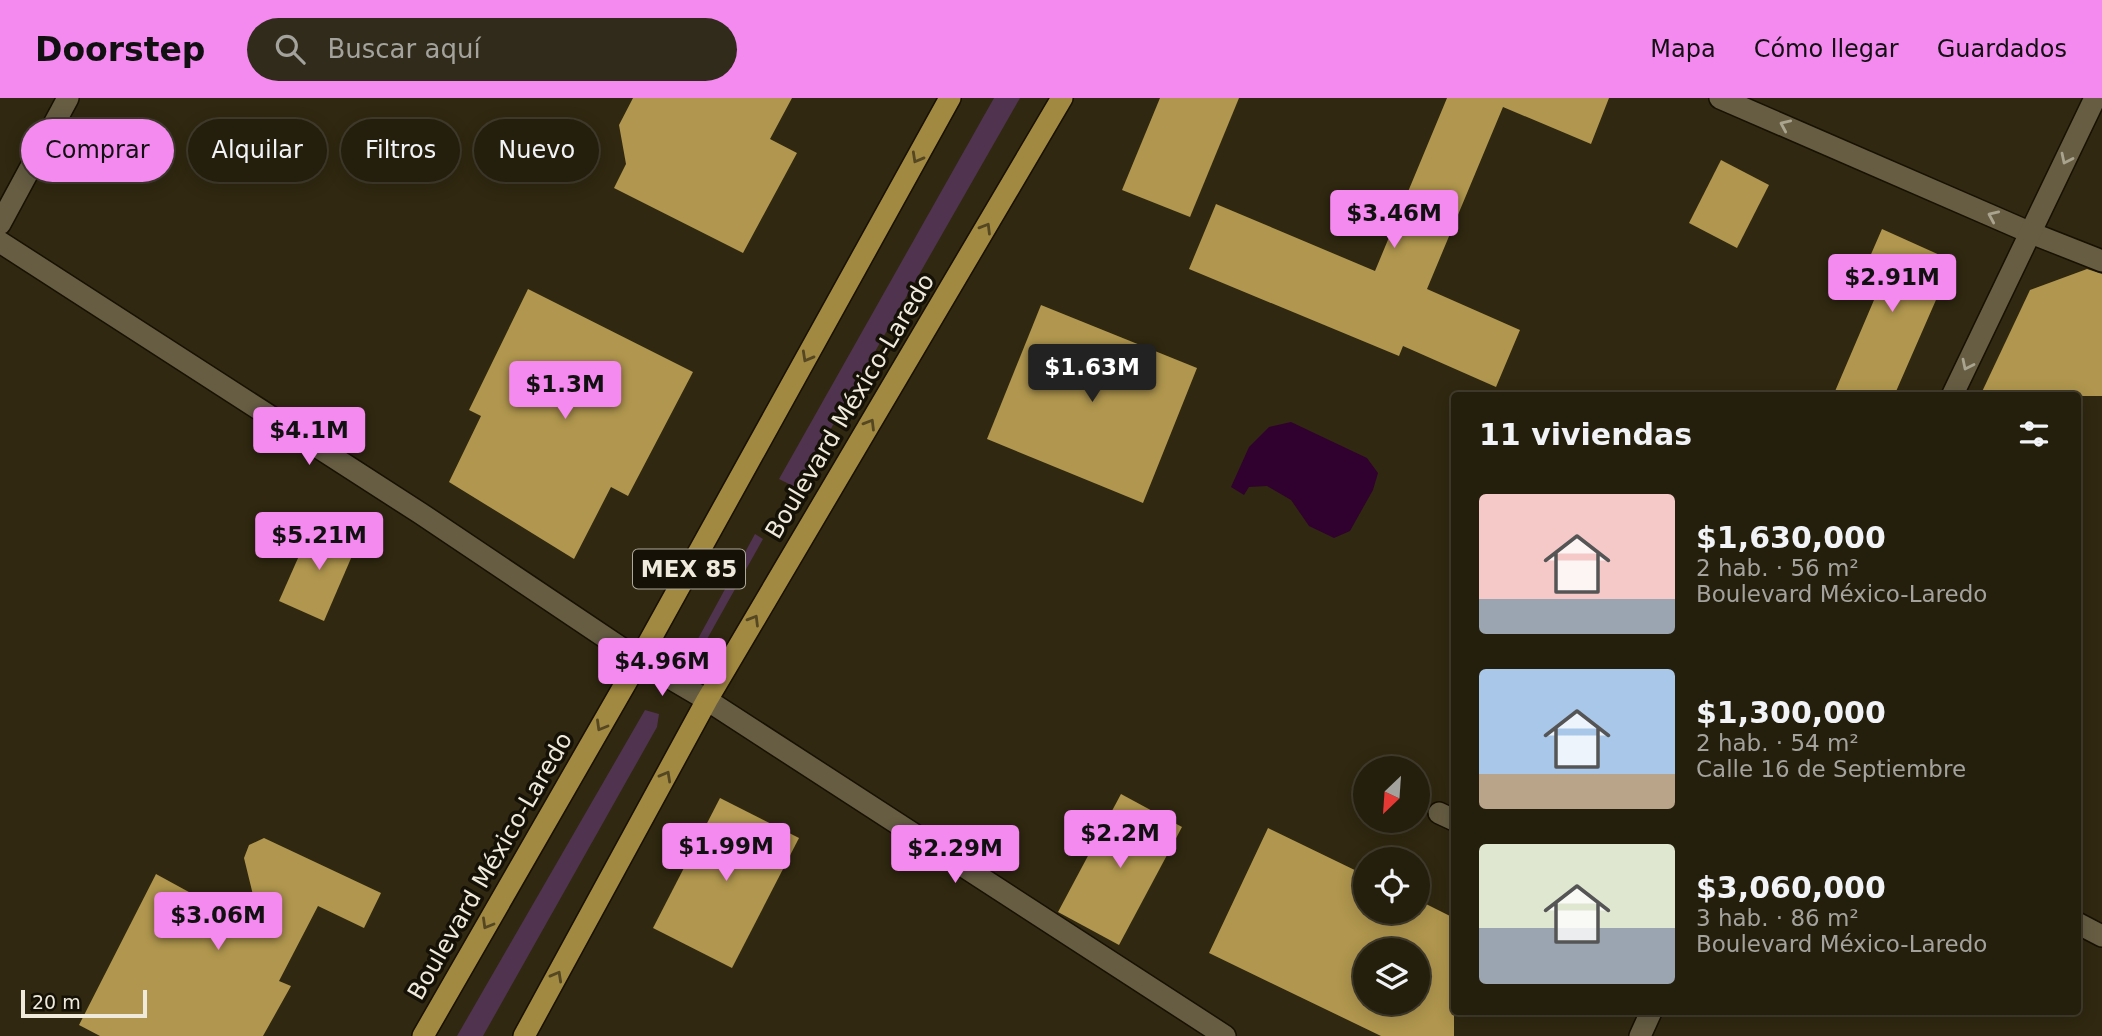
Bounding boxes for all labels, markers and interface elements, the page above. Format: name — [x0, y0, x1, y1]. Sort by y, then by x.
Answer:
search box — [247, 18, 737, 81]
text: Doorstep — [35, 30, 205, 69]
icon: search — [271, 30, 309, 68]
text: Buscar aquí — [327, 34, 481, 64]
text: Mapa — [1650, 35, 1716, 63]
text: Cómo llegar — [1754, 35, 1899, 63]
text: Guardados — [1937, 35, 2067, 63]
chip: Comprar — [21, 119, 174, 182]
chip: Alquilar — [188, 119, 327, 182]
chip: Filtros — [341, 119, 460, 182]
chip: Nuevo — [474, 119, 599, 182]
one-way arrow — [1780, 119, 1792, 133]
one-way arrow — [912, 150, 925, 163]
one-way arrow — [2060, 152, 2074, 165]
pin: $3.46M — [1337, 190, 1451, 250]
text: $3.46M — [1346, 200, 1442, 226]
one-way arrow — [1988, 211, 2000, 225]
one-way arrow — [977, 223, 990, 236]
pin: $2.91M — [1835, 254, 1949, 314]
text: $2.91M — [1844, 264, 1940, 290]
street label: Boulevard México-Laredo — [760, 268, 940, 544]
pin: $1.63M — [1035, 344, 1149, 404]
one-way arrow — [802, 349, 815, 362]
text: $1.63M — [1044, 354, 1140, 380]
one-way arrow — [1962, 358, 1976, 370]
pin: $1.3M — [516, 362, 614, 421]
text: $1.3M — [525, 371, 605, 397]
pin: $4.1M — [260, 408, 358, 467]
icon: filters — [2015, 415, 2053, 453]
text: $4.1M — [269, 417, 349, 443]
text: 11 viviendas — [1479, 417, 1692, 452]
one-way arrow — [862, 419, 875, 431]
pin: $5.21M — [262, 512, 376, 572]
text: $1,630,000 — [1696, 520, 1886, 555]
text: $5.21M — [271, 522, 367, 548]
icon: home — [1535, 522, 1619, 606]
road number: MEX 85 — [633, 550, 745, 589]
text: 2 hab. · 56 m² — [1696, 555, 1859, 581]
text: Boulevard México-Laredo — [1696, 581, 1987, 607]
one-way arrow — [746, 614, 759, 627]
pin: $4.96M — [605, 638, 719, 698]
text: $4.96M — [614, 648, 710, 674]
text: $1,300,000 — [1696, 695, 1886, 730]
icon: home — [1535, 697, 1619, 781]
one-way arrow — [596, 719, 609, 732]
street label: Boulevard México-Laredo — [402, 727, 578, 1005]
text: 2 hab. · 54 m² — [1696, 730, 1859, 756]
north arrow — [1353, 756, 1430, 833]
map controls — [1353, 756, 1430, 1015]
text: Calle 16 de Septiembre — [1696, 756, 1966, 782]
one-way arrow — [658, 771, 671, 784]
pin: $2.2M — [1071, 810, 1169, 870]
text: $2.2M — [1080, 820, 1160, 846]
pin: $1.99M — [669, 824, 783, 883]
pin: $2.29M — [898, 826, 1012, 885]
text: $1.99M — [678, 833, 774, 859]
text: $2.29M — [907, 835, 1003, 861]
button: locate — [1353, 847, 1430, 924]
text: $3,060,000 — [1696, 870, 1886, 905]
icon: home — [1535, 872, 1619, 956]
pin: $3.06M — [161, 892, 275, 952]
text: $3.06M — [170, 902, 266, 928]
text: 3 hab. · 86 m² — [1696, 905, 1859, 931]
one-way arrow — [482, 916, 495, 929]
text: Boulevard México-Laredo — [1696, 931, 1987, 957]
button: layers — [1353, 938, 1430, 1015]
one-way arrow — [549, 971, 562, 983]
scale bar — [21, 987, 147, 1019]
text: 20 m — [32, 991, 81, 1013]

